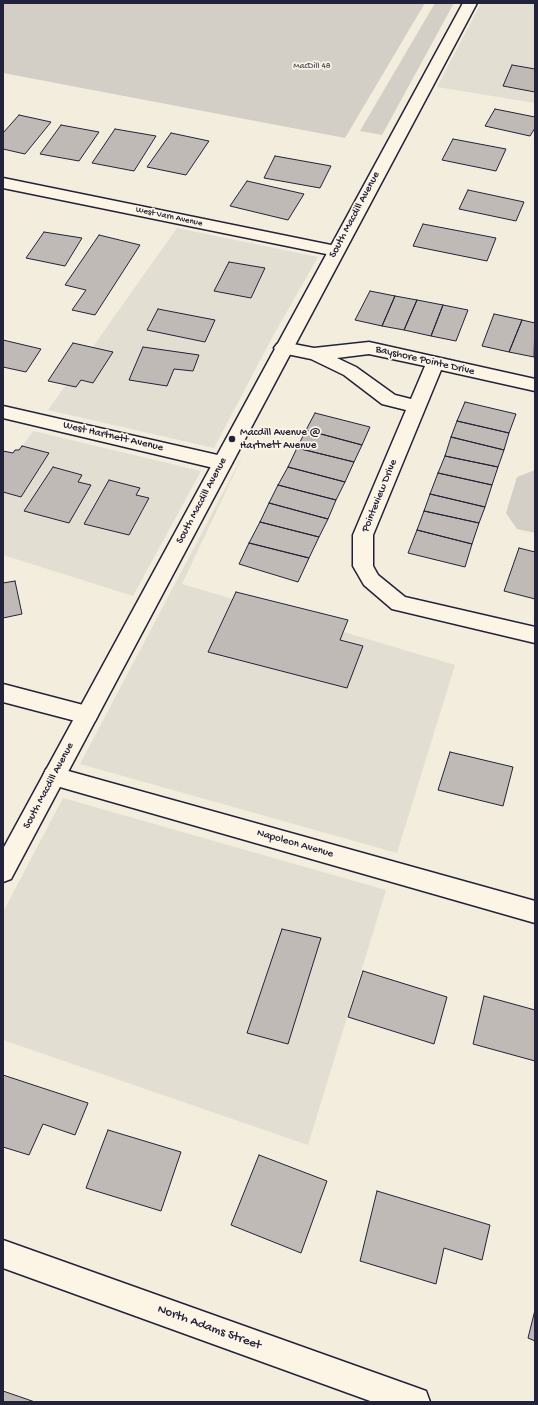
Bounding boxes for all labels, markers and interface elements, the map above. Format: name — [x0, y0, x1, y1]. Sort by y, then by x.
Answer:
park label: MacDill 48 — [293, 62, 331, 72]
street label: South Macdill Avenue — [327, 170, 383, 260]
street label: West Varn Avenue — [135, 205, 203, 229]
street label: Bayshore Pointe Drive — [374, 343, 476, 379]
street label: West Hartnett Avenue — [62, 419, 164, 455]
place label: Macdill Avenue @ Hartnett Avenue — [240, 426, 320, 452]
marker: Macdill Avenue @ Hartnett Avenue — [227, 434, 237, 444]
street label: South Macdill Avenue — [174, 456, 230, 546]
street label: Pointeview Drive — [359, 458, 401, 534]
street label: South Macdill Avenue — [21, 741, 77, 831]
street label: Napoleon Avenue — [255, 827, 335, 861]
street label: North Adams Street — [155, 1302, 263, 1354]

